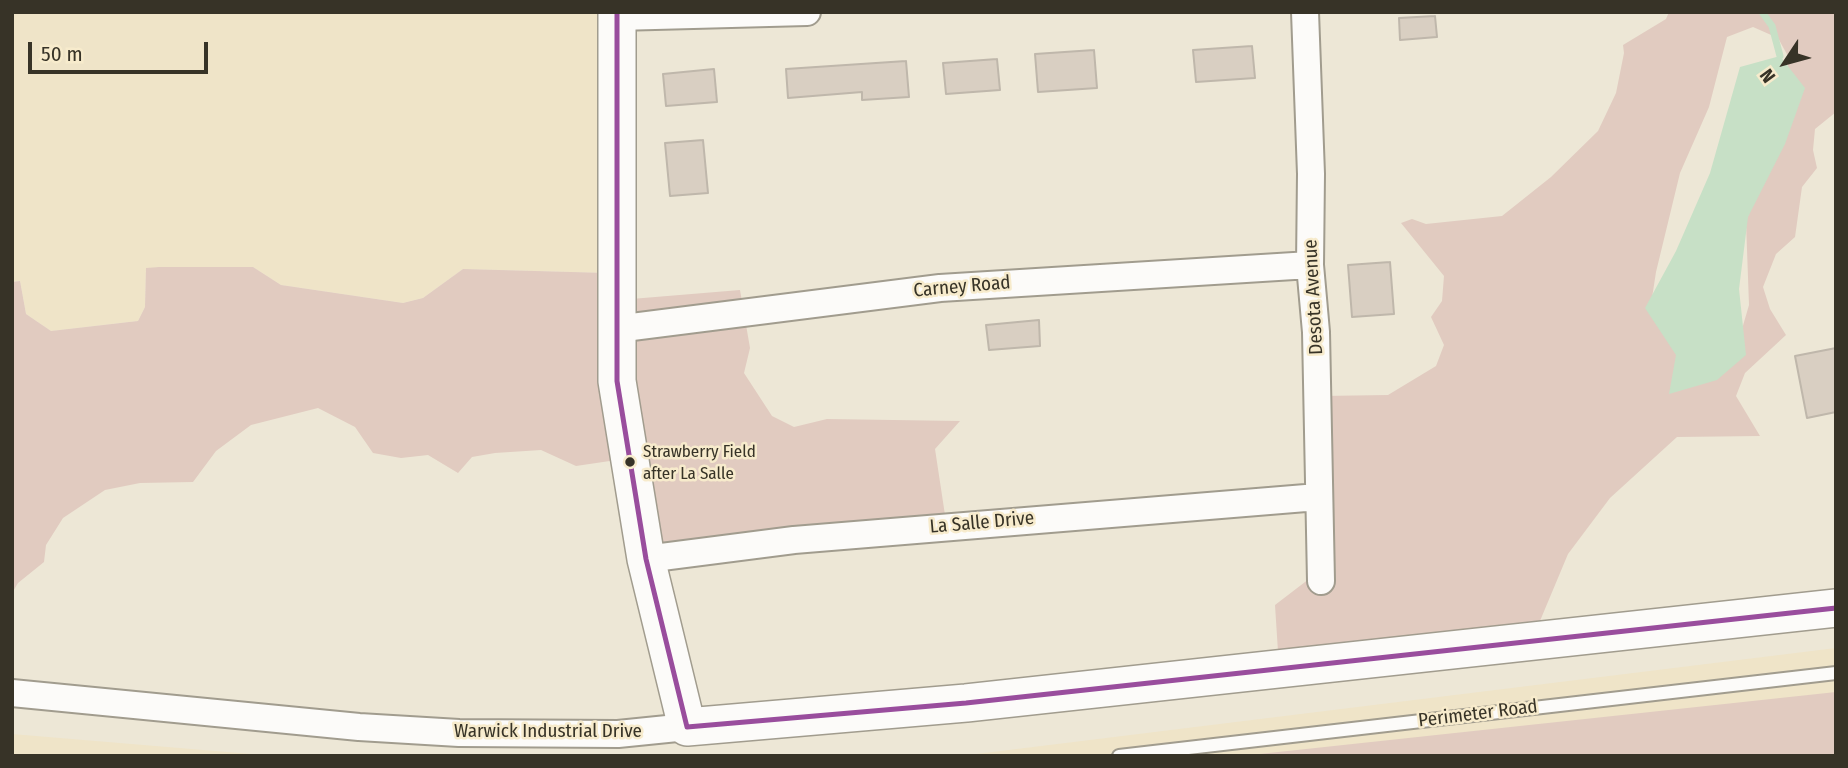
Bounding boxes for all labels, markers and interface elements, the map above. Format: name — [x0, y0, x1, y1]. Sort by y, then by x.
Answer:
scale bar — [32, 28, 212, 72]
north arrow — [1750, 28, 1820, 98]
text: 50 m — [41, 41, 83, 67]
text: N — [1755, 64, 1780, 87]
street label: Desota Avenue — [1300, 239, 1328, 355]
street label: Carney Road — [913, 271, 1011, 303]
place label: Strawberry Field after La Salle — [643, 442, 756, 482]
marker: Strawberry Field after La Salle — [623, 455, 637, 469]
street label: La Salle Drive — [929, 507, 1035, 539]
street label: Perimeter Road — [1417, 695, 1539, 733]
street label: Warwick Industrial Drive — [454, 721, 642, 743]

